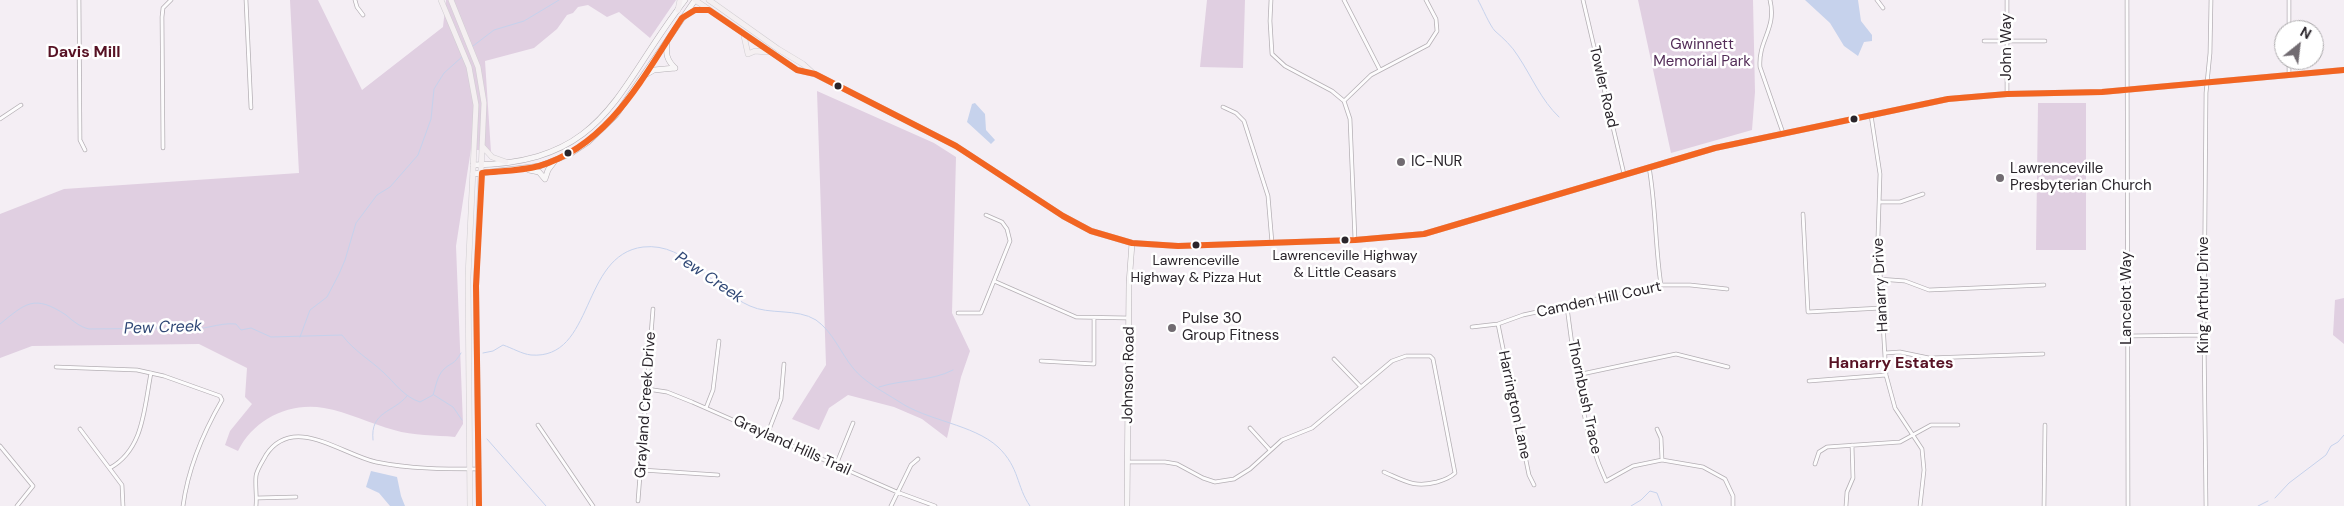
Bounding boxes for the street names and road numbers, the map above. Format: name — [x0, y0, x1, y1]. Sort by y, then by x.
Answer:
street label: John Way — [1998, 13, 2016, 81]
street label: Towler Road — [1585, 44, 1621, 130]
street label: King Arthur Drive — [2195, 237, 2213, 353]
street label: Hanarry Drive — [1870, 238, 1892, 332]
street label: Lancelot Way — [2118, 251, 2136, 345]
street label: Camden Hill Court — [1535, 278, 1663, 322]
street label: Johnson Road — [1119, 326, 1139, 424]
street label: Grayland Creek Drive — [632, 331, 660, 479]
street label: Thornbush Trace — [1563, 338, 1605, 456]
street label: Harrington Lane — [1494, 349, 1534, 461]
street label: Grayland Hills Trail — [730, 412, 854, 480]

